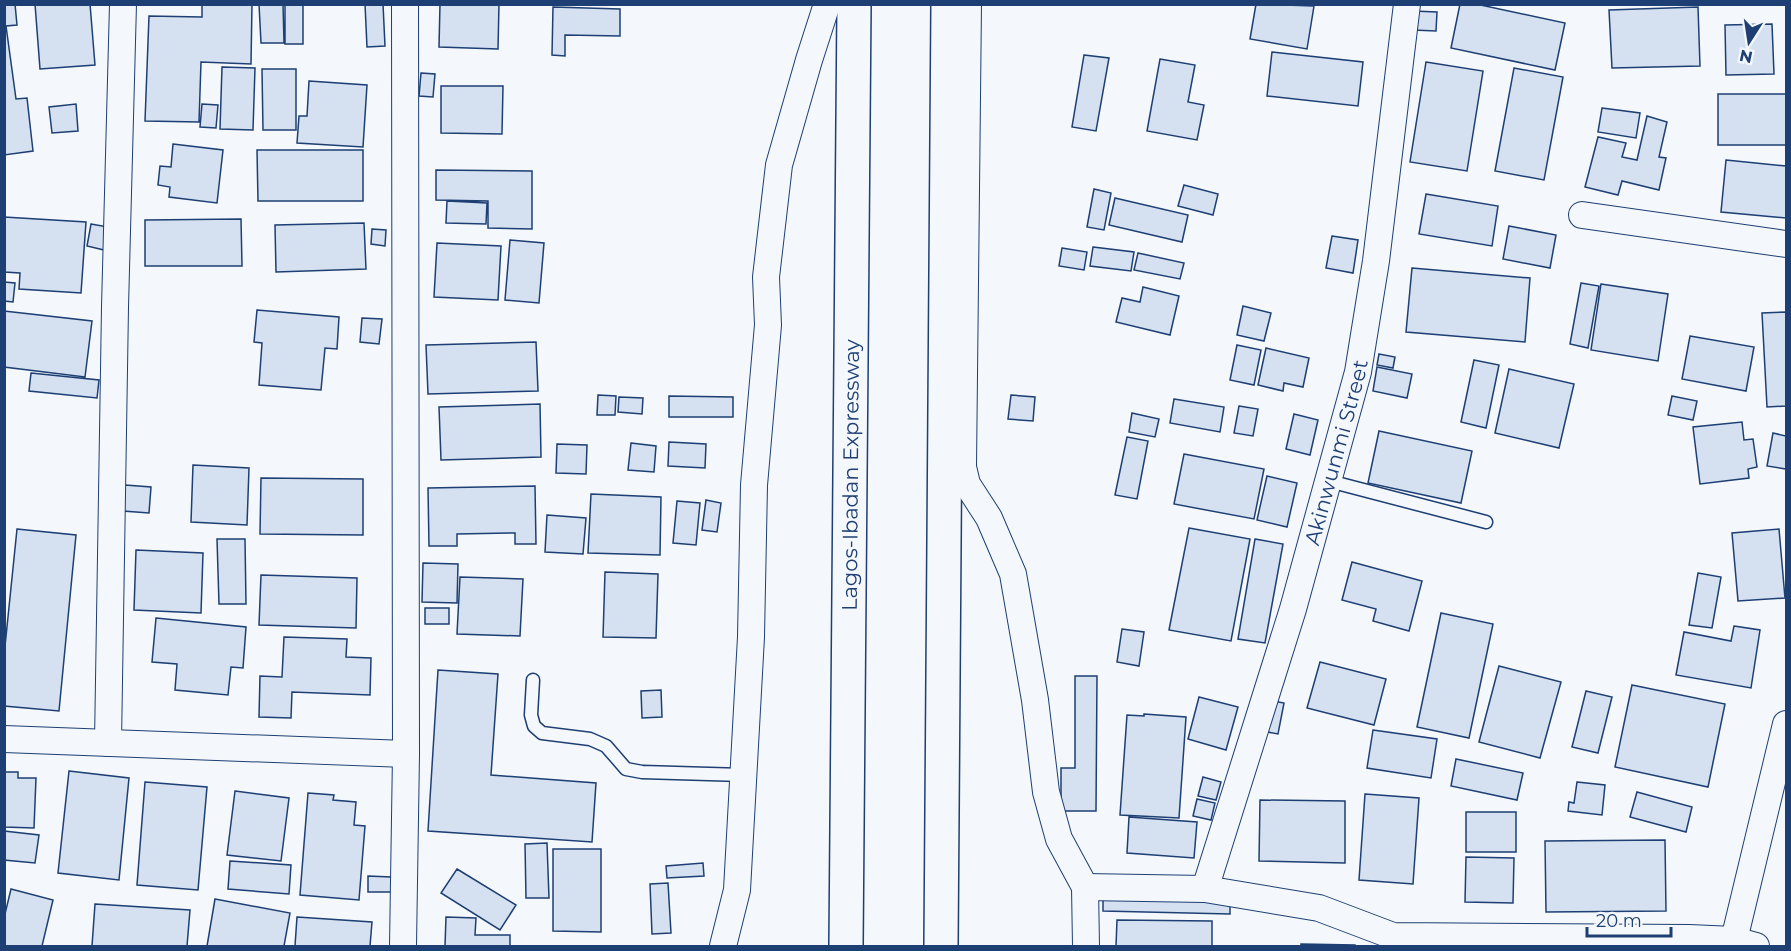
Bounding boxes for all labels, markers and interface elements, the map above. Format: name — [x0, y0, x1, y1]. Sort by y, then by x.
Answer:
north arrow — [1719, 12, 1779, 72]
text: N — [1738, 46, 1754, 67]
street label: Lagos-Ibadan Expressway — [836, 338, 864, 611]
street label: Akinwunmi Street — [1299, 358, 1372, 548]
scale bar — [1587, 900, 1671, 938]
text: 20 m — [1596, 910, 1642, 932]

